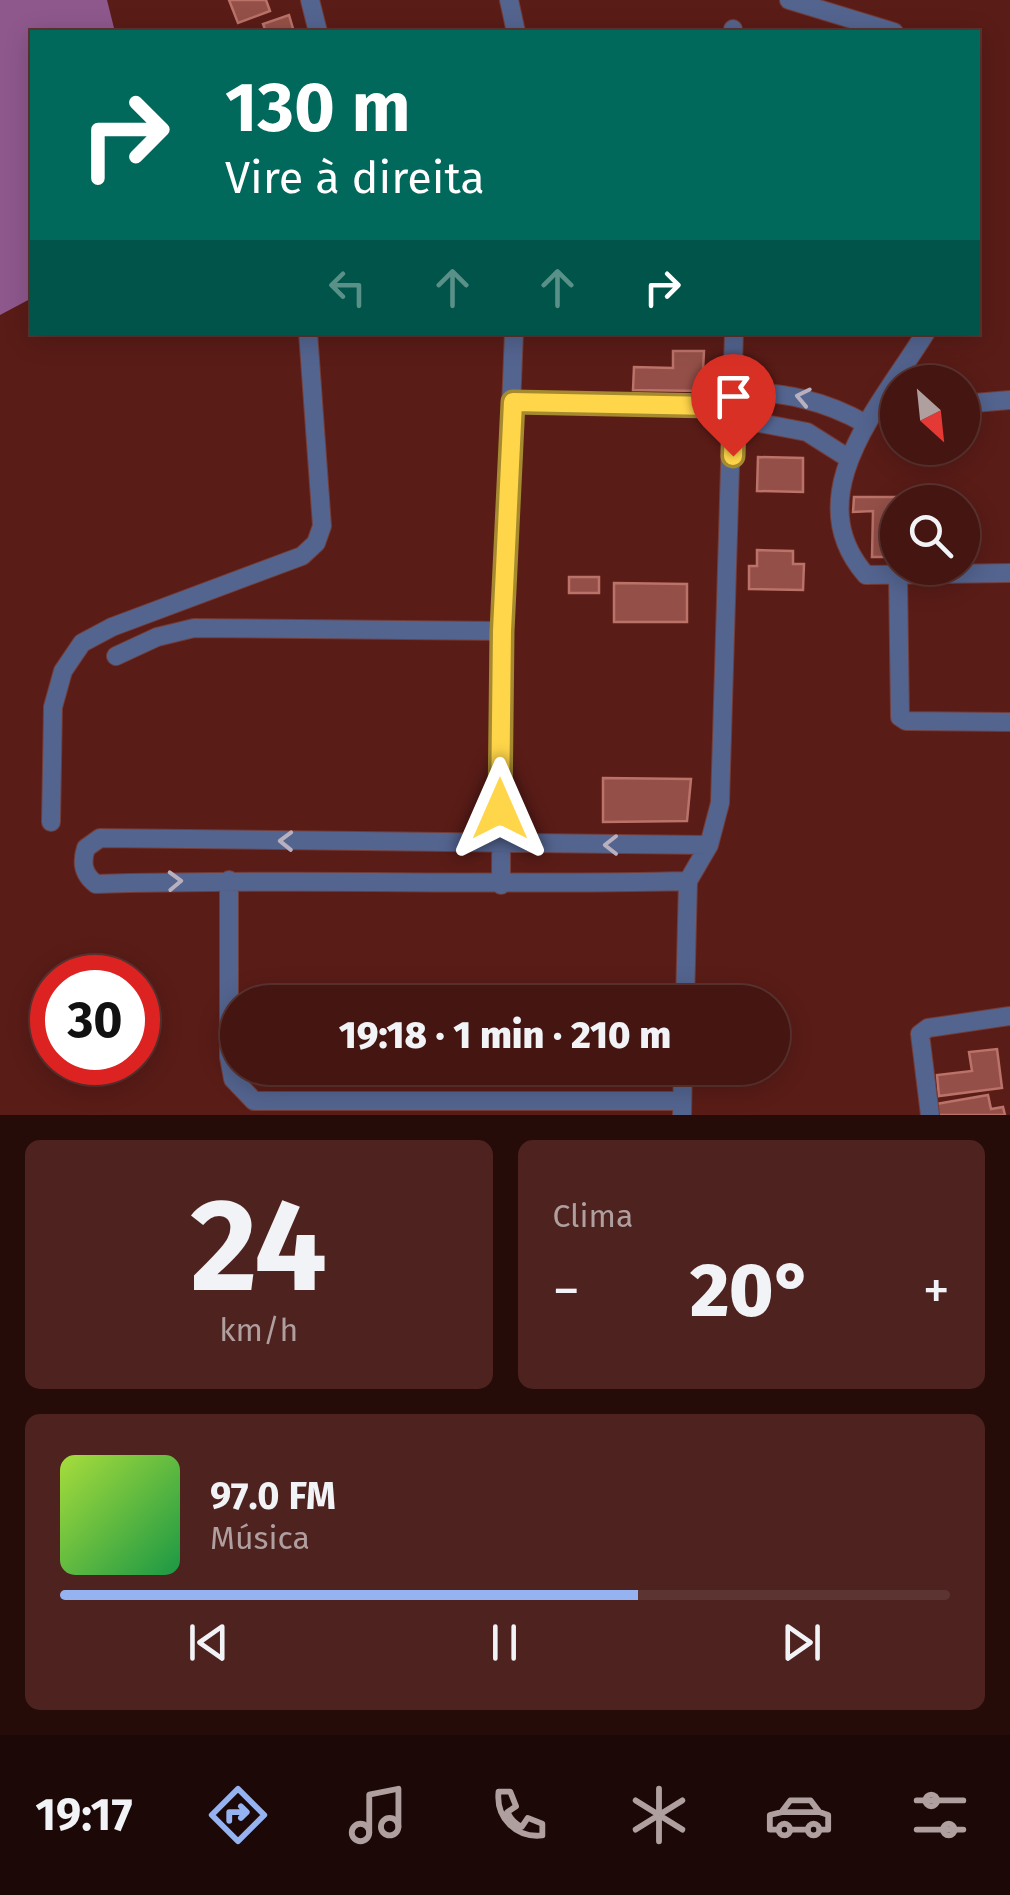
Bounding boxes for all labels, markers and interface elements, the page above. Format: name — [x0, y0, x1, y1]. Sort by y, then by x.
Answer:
text: 130 m — [225, 66, 411, 150]
icon: right — [60, 70, 190, 200]
text: Vire à direita — [225, 151, 485, 205]
icon: left — [320, 260, 375, 315]
icon: ahead — [425, 260, 480, 315]
icon: ahead — [530, 260, 585, 315]
icon: right — [635, 260, 690, 315]
pin — [691, 354, 776, 457]
north arrow — [880, 365, 980, 465]
map controls — [880, 365, 980, 585]
icon: arrive — [706, 369, 761, 424]
one-way arrow — [795, 388, 812, 409]
button: search — [880, 485, 980, 585]
position arrow — [448, 757, 552, 861]
one-way arrow — [278, 831, 294, 852]
one-way arrow — [603, 834, 618, 856]
one-way arrow — [168, 871, 184, 892]
speed limit sign: 30 — [30, 955, 160, 1085]
text: 19:18 · 1 min · 210 m — [339, 1012, 671, 1058]
text: 24 — [190, 1168, 327, 1324]
text: Clima — [553, 1197, 633, 1235]
text: 20° — [690, 1246, 813, 1336]
text: − — [553, 1258, 580, 1324]
text: + — [923, 1258, 950, 1324]
text: km/h — [219, 1311, 298, 1349]
text: 97.0 FM — [210, 1473, 336, 1519]
text: Música — [210, 1519, 310, 1557]
icon: previous — [181, 1615, 236, 1670]
icon: pause — [477, 1615, 532, 1670]
icon: next — [774, 1615, 829, 1670]
icon: directions — [203, 1780, 273, 1850]
icon: music — [343, 1780, 413, 1850]
icon: phone — [484, 1780, 554, 1850]
icon: climate — [624, 1780, 694, 1850]
icon: car — [764, 1780, 834, 1850]
icon: filters — [905, 1780, 975, 1850]
text: 19:17 — [35, 1788, 132, 1842]

